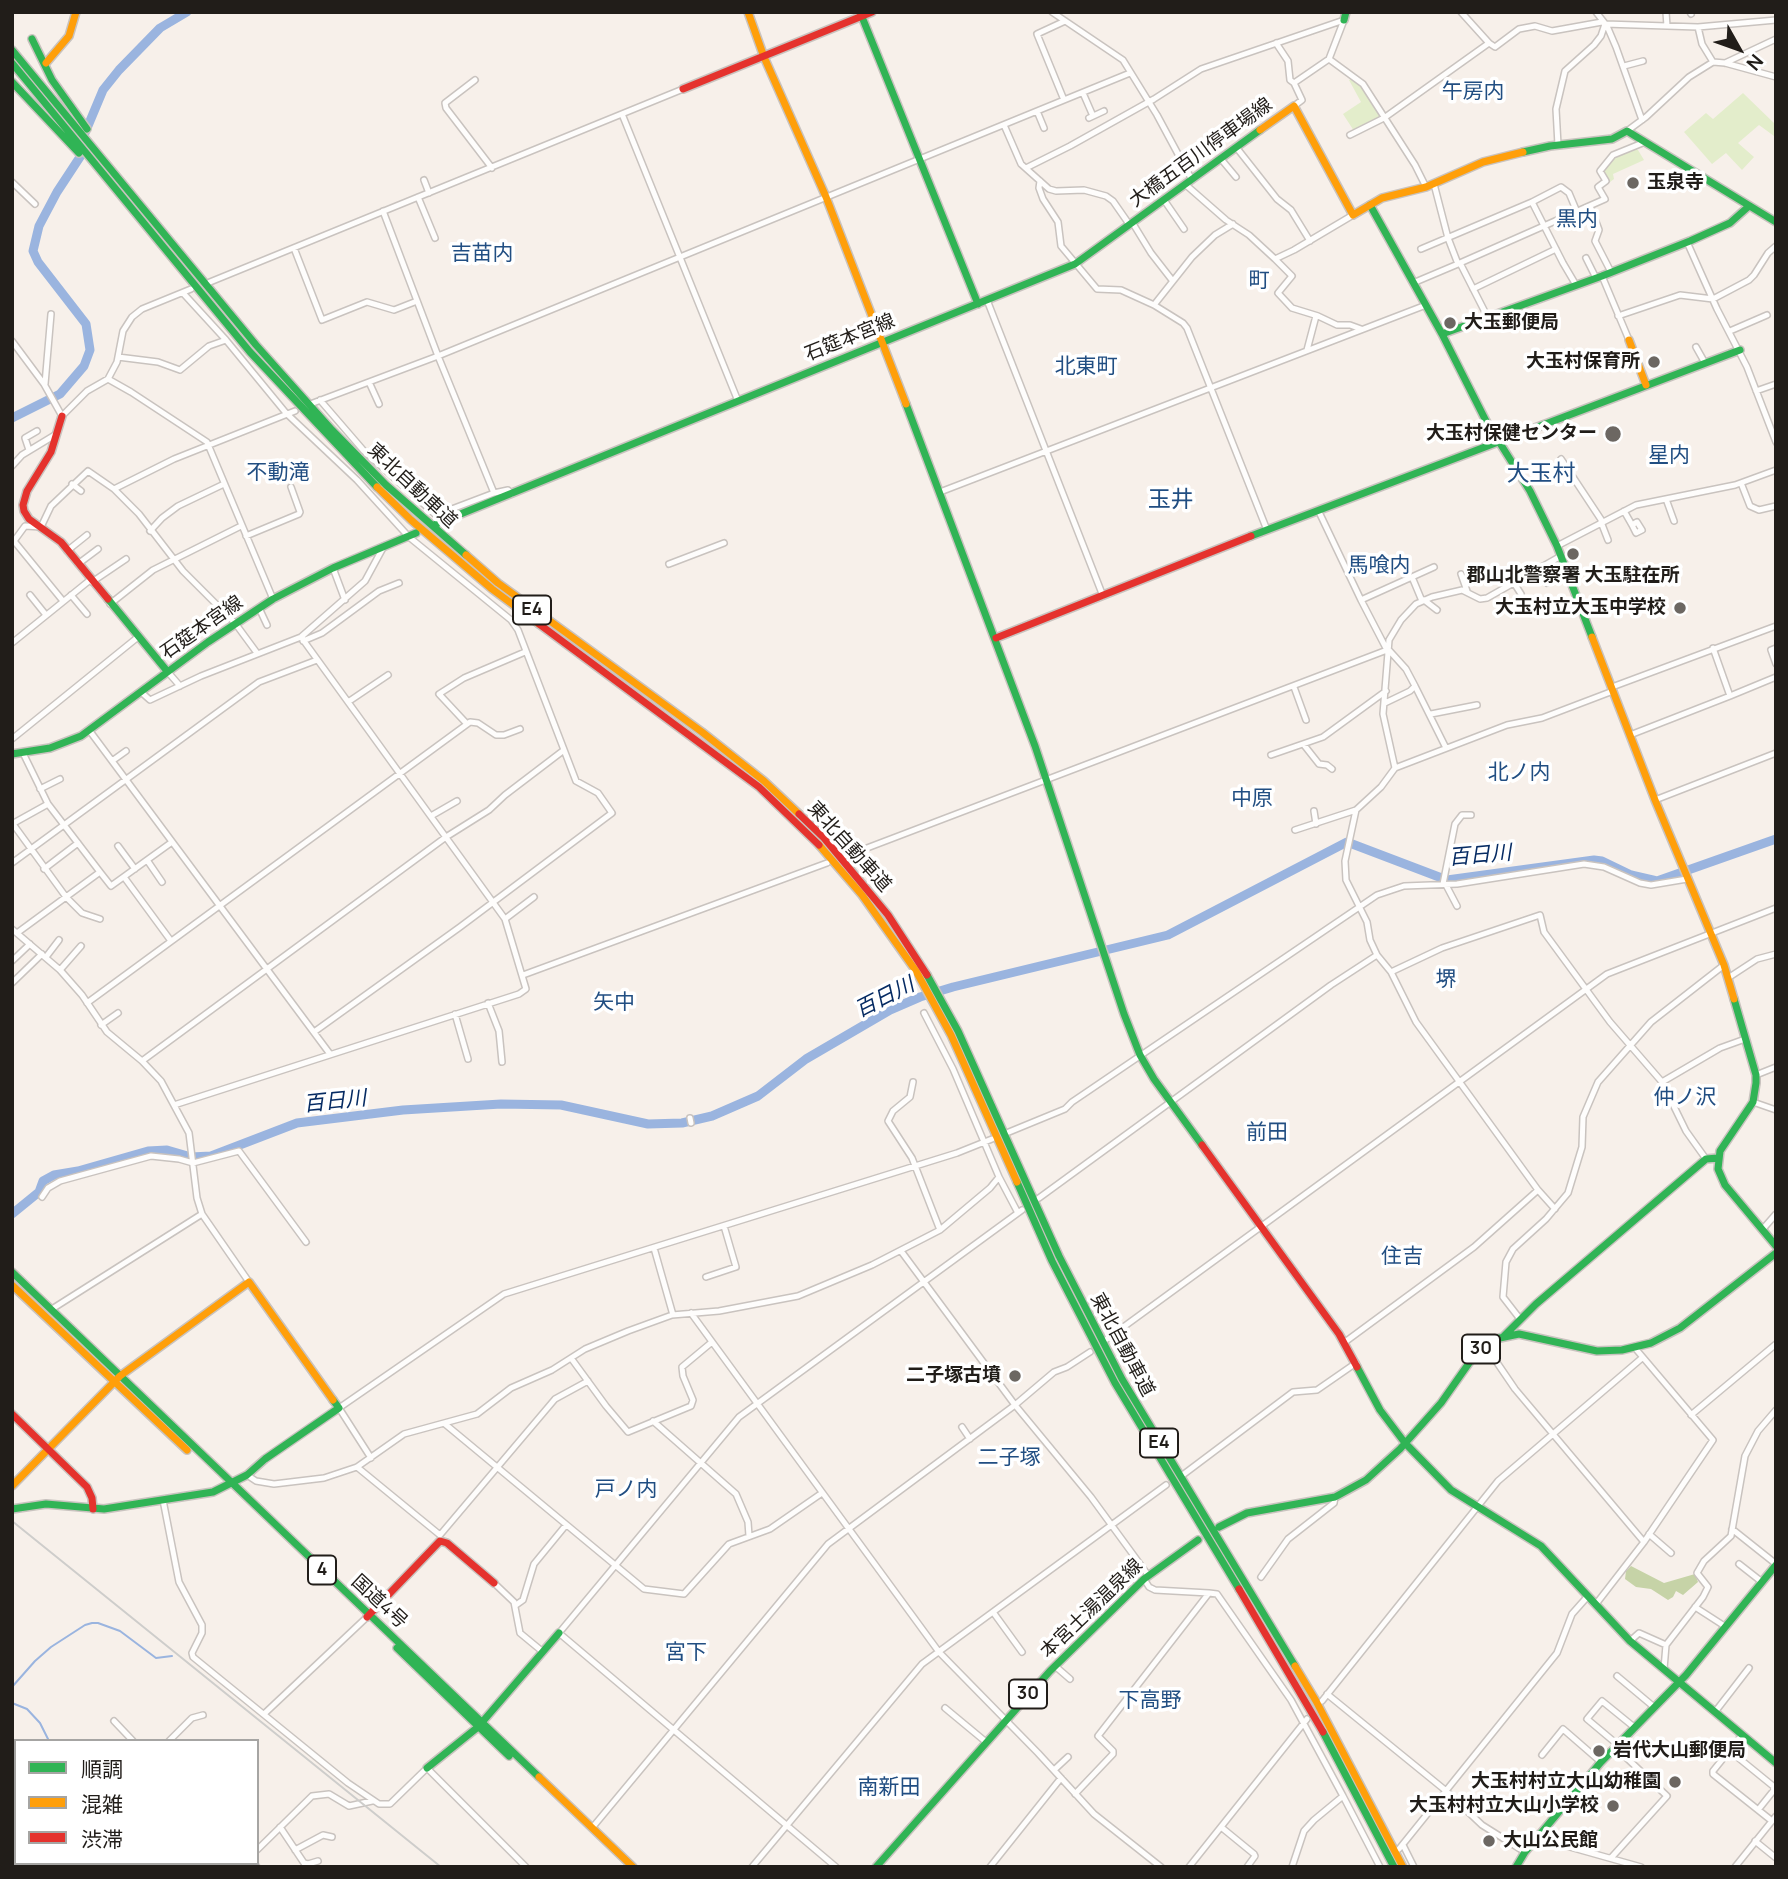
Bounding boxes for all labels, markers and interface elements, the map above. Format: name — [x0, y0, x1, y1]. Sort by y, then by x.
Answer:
north arrow — [1704, 14, 1774, 84]
text: N — [1741, 49, 1769, 76]
district label: 午房内 — [1442, 79, 1504, 105]
street label: 大橋五百川停車場線 — [1125, 94, 1277, 212]
place label: 玉泉寺 — [1647, 172, 1704, 194]
marker: 玉泉寺 — [1625, 175, 1641, 191]
district label: 黒内 — [1556, 207, 1598, 233]
district label: 吉苗内 — [451, 241, 513, 267]
district label: 町 — [1249, 268, 1269, 294]
street label: 石筵本宮線 — [802, 310, 898, 366]
place label: 大玉郵便局 — [1464, 312, 1559, 334]
marker: 大玉郵便局 — [1442, 315, 1458, 331]
place label: 大玉村保育所 — [1526, 351, 1640, 373]
district label: 北東町 — [1055, 354, 1117, 380]
marker: 大玉村保育所 — [1646, 354, 1662, 370]
place label: 大玉村保健センター — [1426, 423, 1597, 445]
marker: 大玉村保健センター — [1603, 424, 1623, 444]
street label: 東北自動車道 — [363, 439, 461, 533]
district label: 星内 — [1648, 443, 1690, 469]
district label: 不動滝 — [247, 460, 309, 486]
district label: 大玉村 — [1507, 461, 1575, 489]
district label: 玉井 — [1148, 487, 1194, 515]
marker: 郡山北警察署 大玉駐在所 — [1565, 546, 1581, 562]
district label: 馬喰内 — [1348, 553, 1410, 579]
place label: 郡山北警察署 大玉駐在所 — [1467, 565, 1679, 587]
street label: 石筵本宮線 — [157, 591, 247, 665]
road number: E4 — [513, 596, 551, 624]
place label: 大玉村立大玉中学校 — [1495, 597, 1666, 619]
marker: 大玉村立大玉中学校 — [1672, 600, 1688, 616]
district label: 北ノ内 — [1488, 760, 1550, 786]
district label: 中原 — [1231, 786, 1273, 812]
street label: 東北自動車道 — [802, 797, 896, 897]
water label: 百日川 — [1448, 841, 1512, 871]
district label: 堺 — [1436, 967, 1456, 993]
water label: 百日川 — [851, 972, 919, 1024]
district label: 矢中 — [593, 990, 635, 1016]
district label: 仲ノ沢 — [1654, 1085, 1716, 1111]
water label: 百日川 — [302, 1086, 368, 1118]
district label: 前田 — [1246, 1120, 1288, 1146]
district label: 住吉 — [1381, 1244, 1423, 1270]
street label: 東北自動車道 — [1085, 1289, 1159, 1401]
road number: 30 — [1462, 1334, 1500, 1364]
place label: 二子塚古墳 — [906, 1365, 1001, 1387]
marker: 二子塚古墳 — [1007, 1368, 1023, 1384]
road number: E4 — [1140, 1428, 1178, 1458]
district label: 二子塚 — [978, 1445, 1040, 1471]
district label: 戸ノ内 — [595, 1477, 657, 1503]
road number: 4 — [308, 1555, 336, 1584]
street label: 本宮土湯温泉線 — [1036, 1555, 1148, 1663]
street label: 国道4号 — [346, 1570, 412, 1634]
district label: 宮下 — [665, 1640, 707, 1666]
road number: 30 — [1009, 1680, 1047, 1708]
district label: 下高野 — [1119, 1688, 1181, 1714]
legend — [14, 1739, 259, 1865]
place label: 岩代大山郵便局 — [1613, 1740, 1746, 1762]
marker: 岩代大山郵便局 — [1591, 1743, 1607, 1759]
text: 順調 — [81, 1755, 123, 1783]
place label: 大玉村村立大山幼稚園 — [1471, 1771, 1661, 1793]
marker: 大玉村村立大山幼稚園 — [1667, 1774, 1683, 1790]
district label: 南新田 — [858, 1775, 920, 1801]
text: 混雑 — [81, 1790, 123, 1818]
place label: 大玉村村立大山小学校 — [1409, 1795, 1599, 1817]
marker: 大玉村村立大山小学校 — [1605, 1798, 1621, 1814]
text: 渋滞 — [81, 1825, 123, 1853]
place label: 大山公民館 — [1503, 1830, 1598, 1852]
marker: 大山公民館 — [1481, 1833, 1497, 1849]

